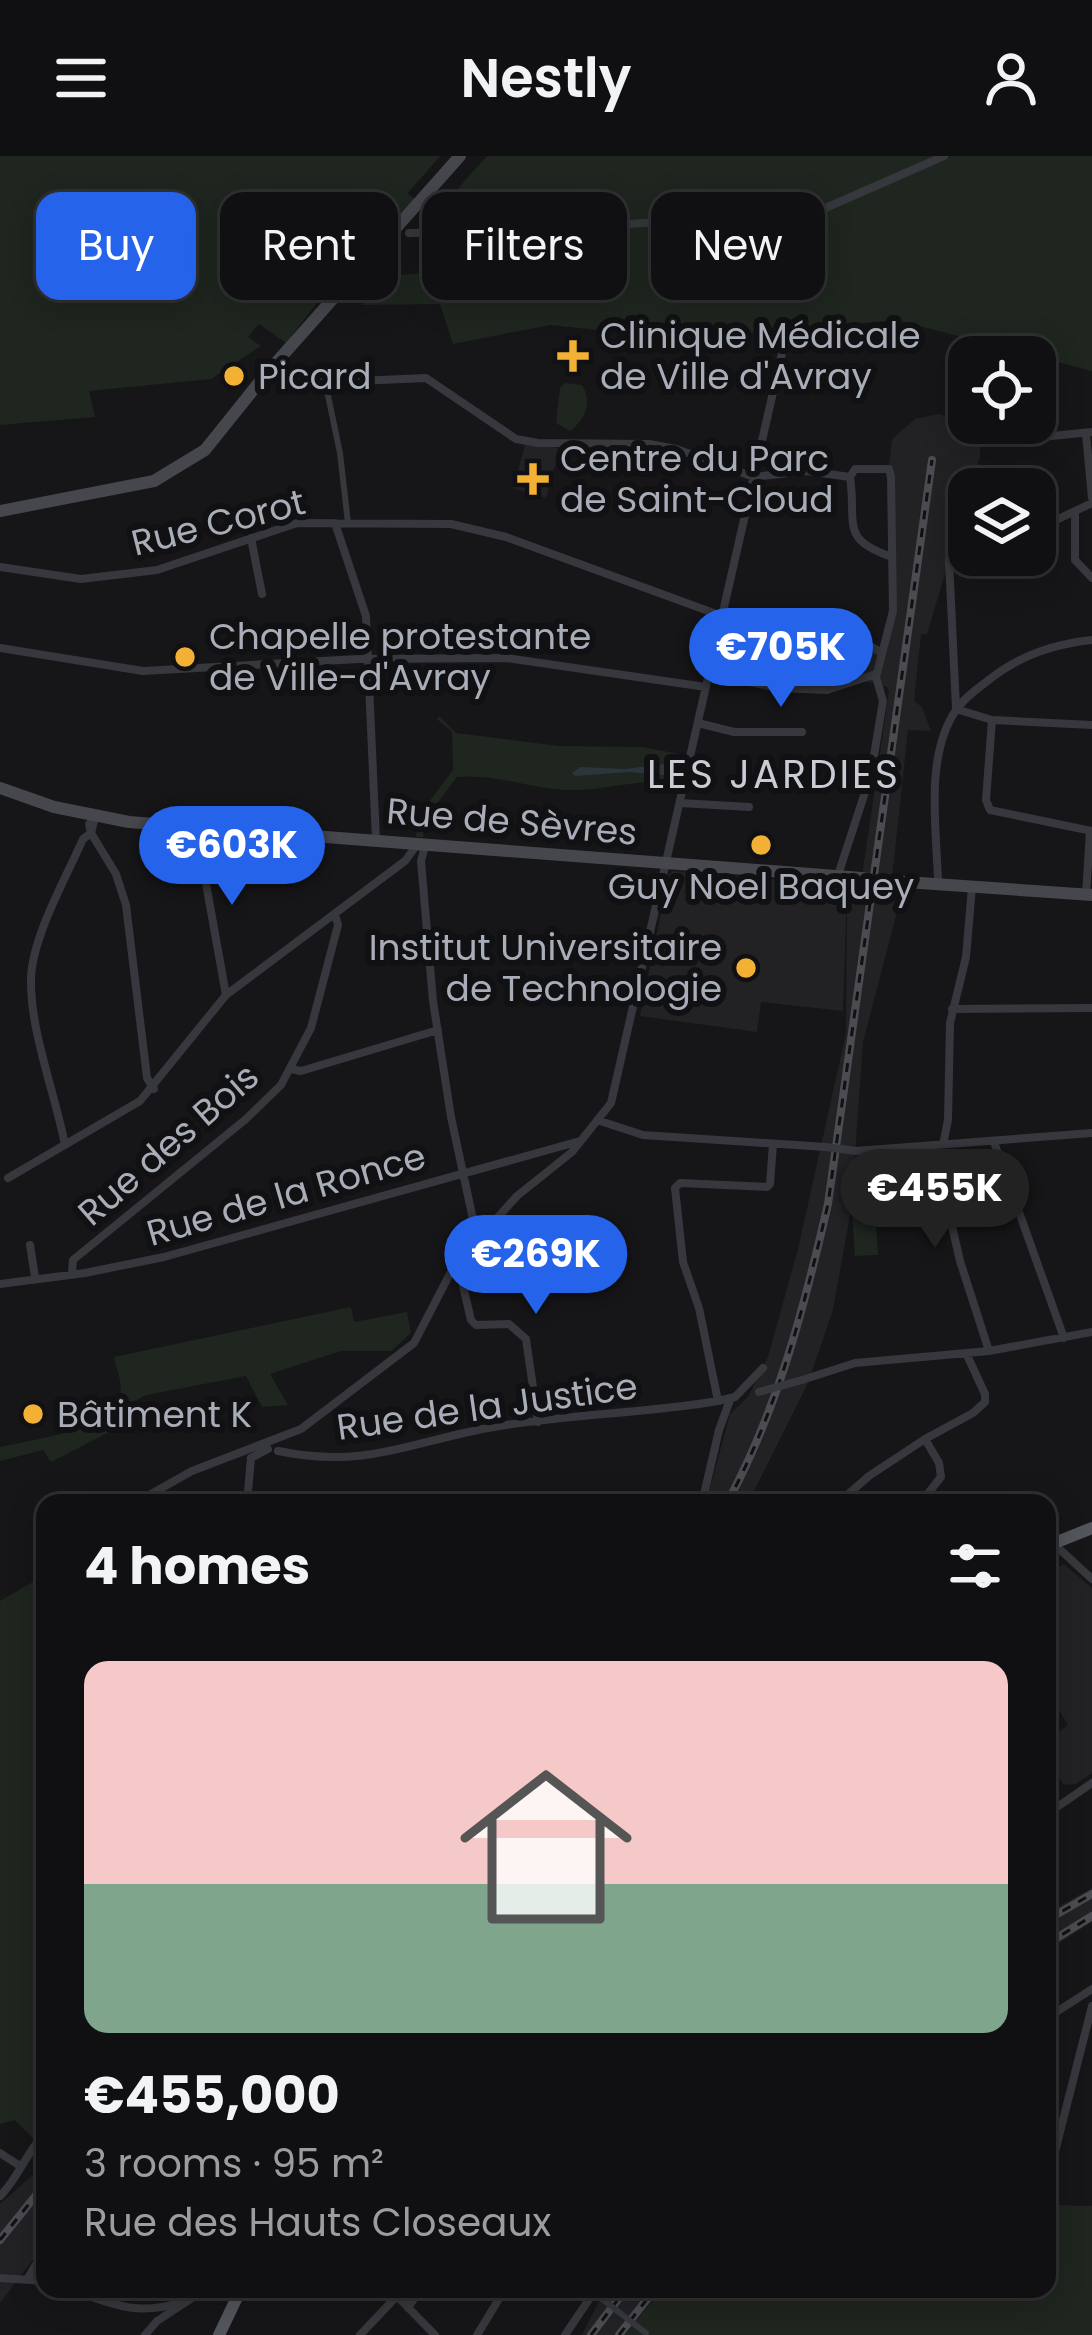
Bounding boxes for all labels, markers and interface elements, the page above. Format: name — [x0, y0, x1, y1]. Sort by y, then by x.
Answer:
text: Nestly — [460, 40, 632, 116]
icon: menu — [48, 45, 114, 111]
icon: person — [978, 45, 1044, 111]
chip: Buy — [36, 192, 196, 300]
chip: Rent — [220, 192, 398, 300]
chip: Filters — [422, 192, 627, 300]
chip: New — [651, 192, 825, 300]
place label: Clinique Médicale de Ville d'Avray — [600, 310, 921, 402]
map controls — [948, 336, 1056, 576]
button: locate — [948, 336, 1056, 444]
marker: Clinique Médicale de Ville d'Avray — [557, 340, 589, 372]
place label: Picard — [258, 351, 372, 402]
marker: Picard — [221, 363, 247, 389]
place label: Centre du Parc de Saint-Cloud — [560, 433, 834, 525]
marker: Centre du Parc de Saint-Cloud — [517, 463, 549, 495]
button: layers — [948, 468, 1056, 576]
street label: Rue Corot — [126, 476, 310, 569]
pin: €705K — [697, 608, 865, 710]
place label: Chapelle protestante de Ville-d'Avray — [209, 611, 591, 703]
text: €705K — [716, 619, 846, 674]
marker: Chapelle protestante de Ville-d'Avray — [172, 644, 198, 670]
district label: LES JARDIES — [647, 747, 901, 802]
street label: Rue de Sèvres — [385, 785, 639, 858]
pin: €603K — [148, 806, 316, 908]
text: €603K — [166, 817, 298, 872]
marker: Guy Noel Baquey — [748, 832, 774, 858]
place label: Guy Noel Baquey — [608, 861, 914, 912]
place label: Institut Universitaire de Technologie — [369, 922, 722, 1014]
marker: Institut Universitaire de Technologie — [733, 955, 759, 981]
street label: Rue des Bois — [67, 1051, 270, 1237]
street label: Rue de la Ronce — [141, 1130, 432, 1259]
pin: €455K — [851, 1149, 1019, 1251]
text: €455K — [867, 1160, 1003, 1215]
pin: €269K — [452, 1215, 620, 1317]
text: €269K — [471, 1226, 601, 1281]
street label: Rue de la Justice — [334, 1360, 641, 1453]
place label: Bâtiment K — [57, 1389, 252, 1440]
marker: Bâtiment K — [20, 1401, 46, 1427]
text: 4 homes — [84, 1530, 310, 1602]
icon: filters — [942, 1533, 1008, 1599]
icon: home — [438, 1739, 654, 1955]
text: €455,000 — [84, 2059, 340, 2131]
text: 3 rooms · 95 m² — [84, 2136, 384, 2191]
text: Rue des Hauts Closeaux — [84, 2195, 551, 2250]

